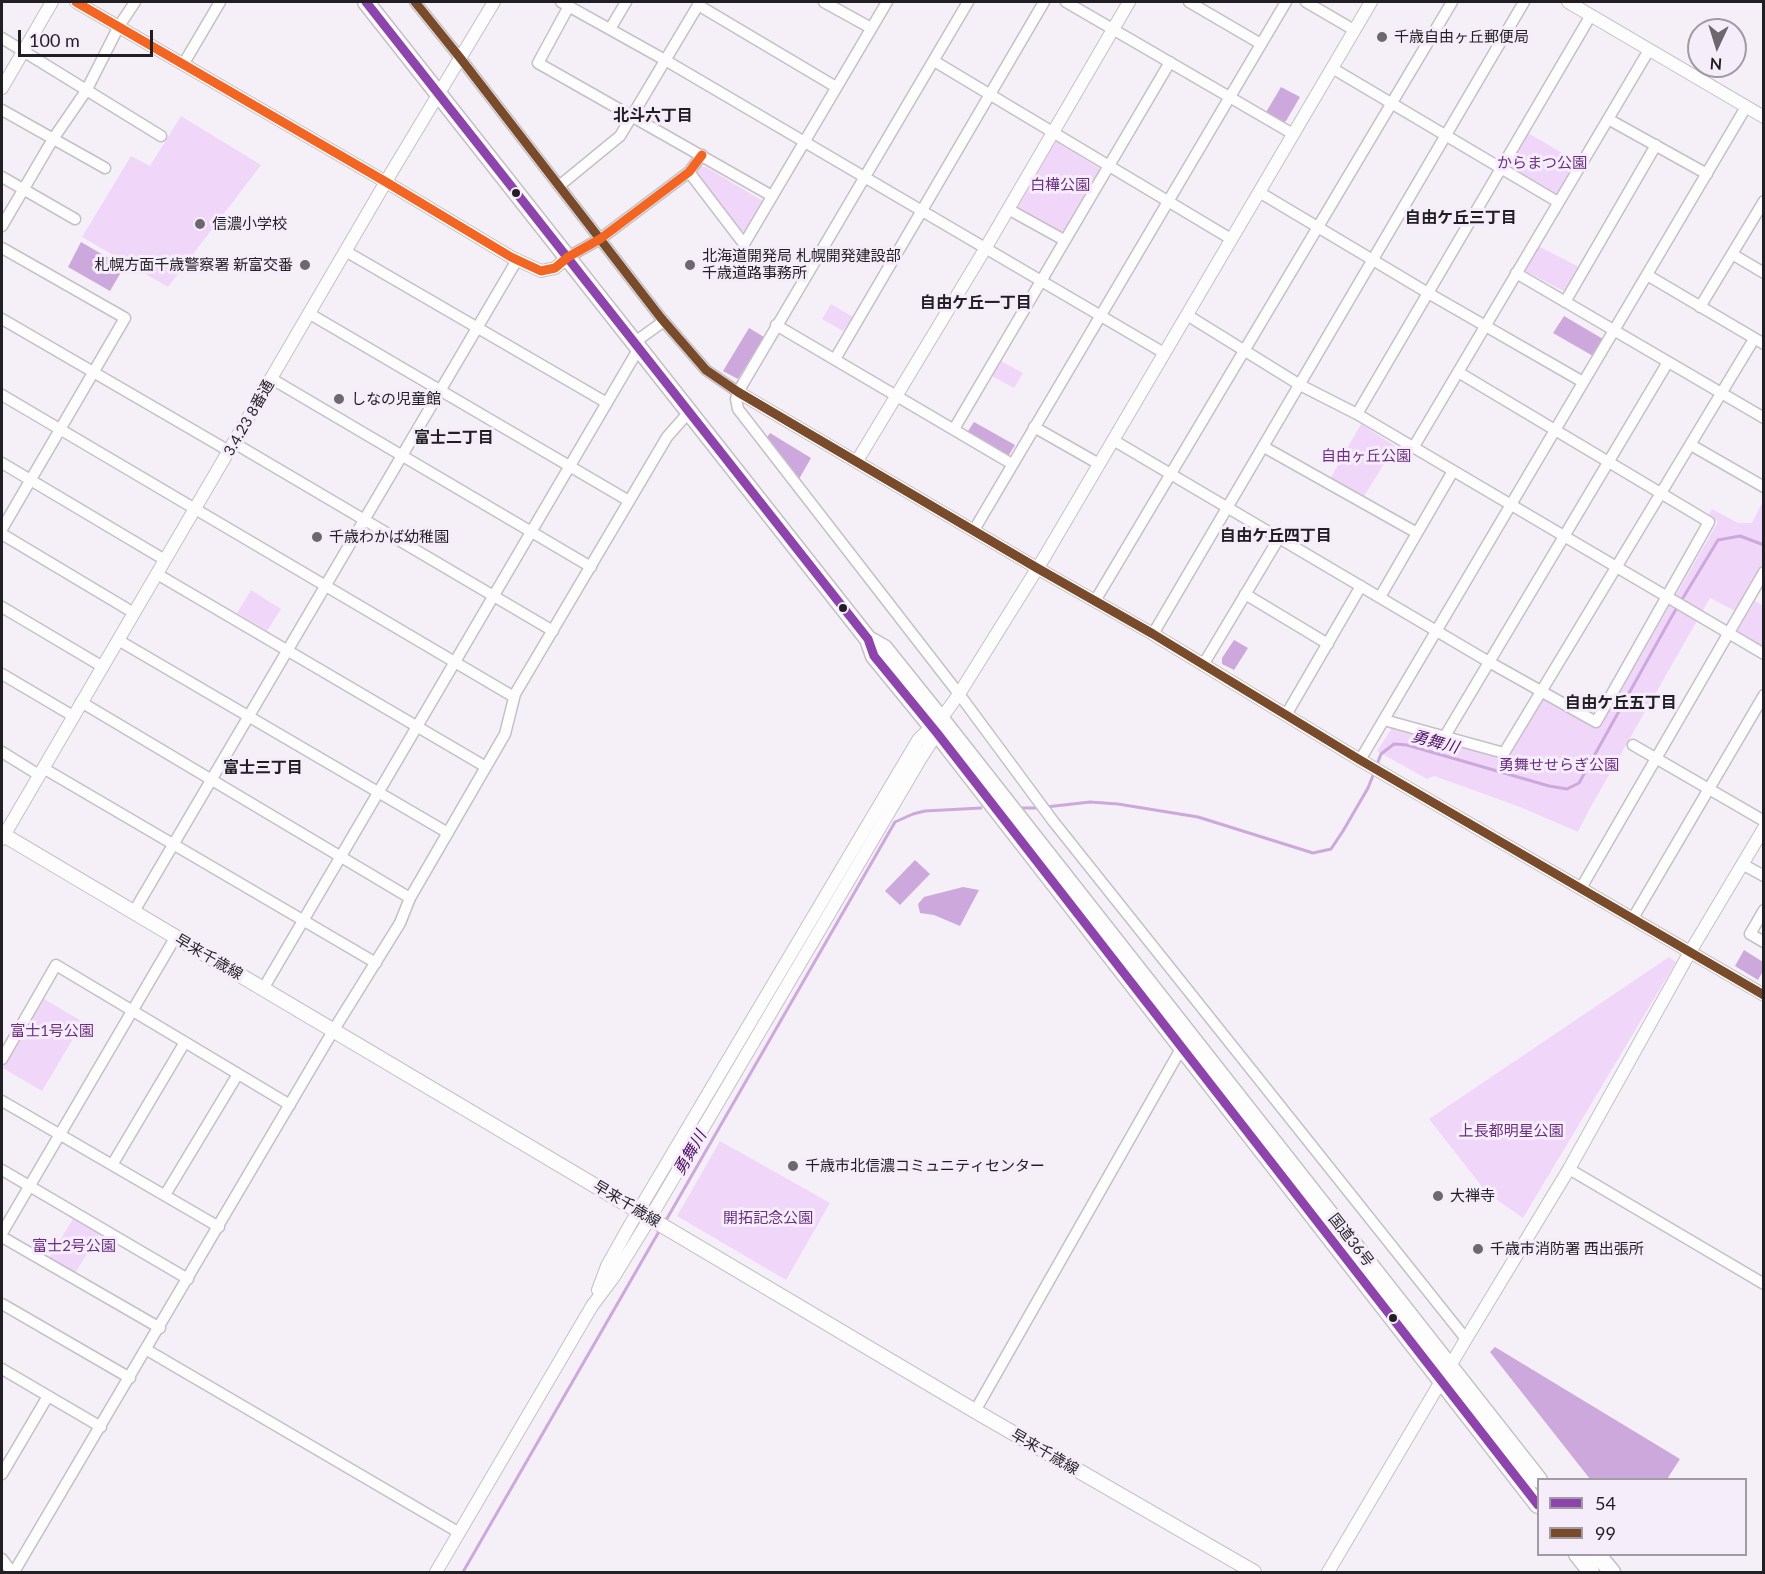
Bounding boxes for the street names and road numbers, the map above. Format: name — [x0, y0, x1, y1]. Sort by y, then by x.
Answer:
street label: 3.4.23 8番通 — [220, 377, 278, 459]
street label: 早来千歳線 — [172, 930, 246, 984]
street label: 早来千歳線 — [590, 1177, 664, 1231]
street label: 国道36号 — [1325, 1210, 1377, 1270]
street label: 早来千歳線 — [1008, 1425, 1082, 1479]

